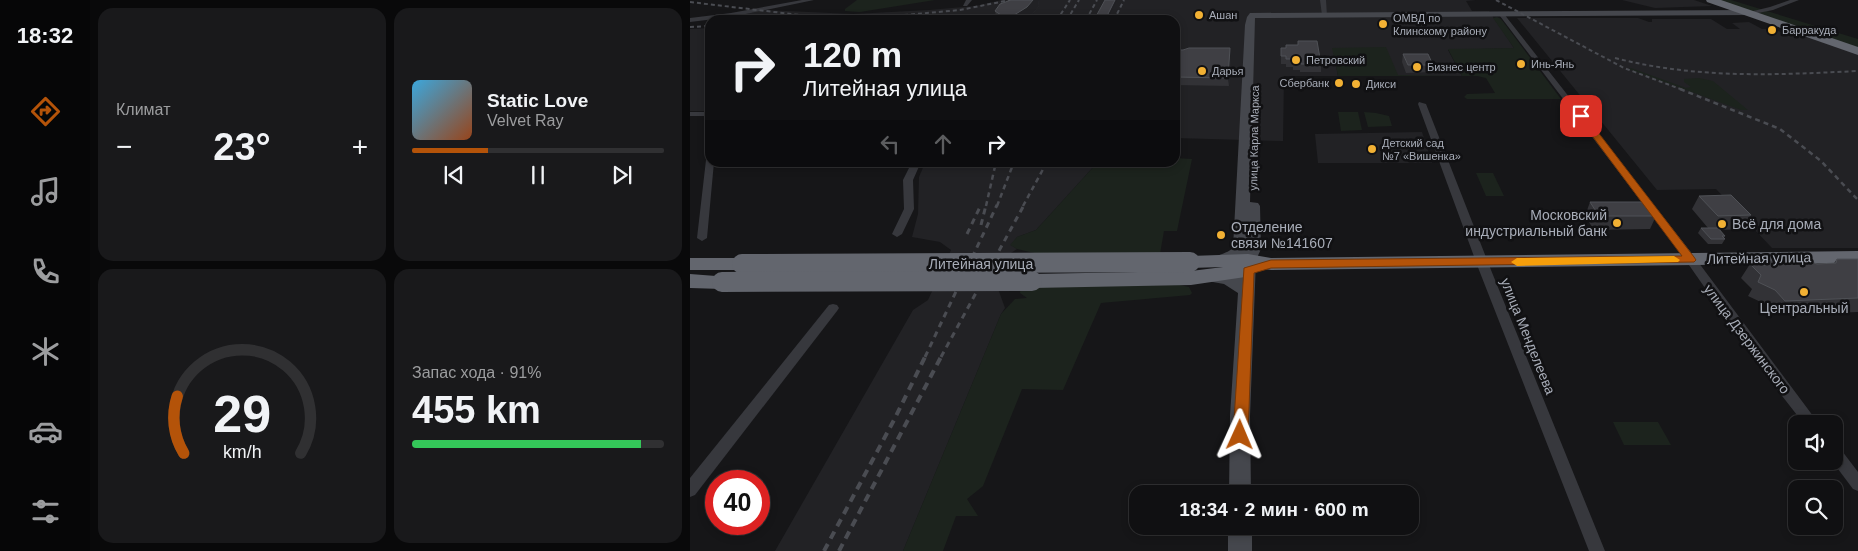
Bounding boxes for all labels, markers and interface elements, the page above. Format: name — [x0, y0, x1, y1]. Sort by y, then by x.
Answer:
marker: Ашан — [1193, 9, 1205, 21]
place label: Ашан — [1209, 9, 1237, 21]
place label: ОМВД по Клинскому району — [1393, 12, 1487, 37]
marker: ОМВД по Клинскому району — [1377, 18, 1389, 30]
text: 18:32 — [17, 23, 73, 48]
marker: Барракуда — [1766, 24, 1778, 36]
place label: Барракуда — [1782, 24, 1837, 36]
icon: right — [720, 35, 785, 100]
text: 120 m — [803, 35, 902, 74]
marker: Петровский — [1290, 54, 1302, 66]
place label: Петровский — [1306, 54, 1365, 66]
marker: Инь-Янь — [1515, 58, 1527, 70]
place label: Инь-Янь — [1531, 58, 1574, 70]
marker: Бизнес центр — [1411, 61, 1423, 73]
place label: Бизнес центр — [1427, 61, 1496, 73]
marker: Дарья — [1196, 65, 1208, 77]
place label: Дарья — [1212, 65, 1243, 77]
text: Литейная улица — [803, 76, 967, 101]
place label: Сбербанк — [1280, 77, 1329, 89]
marker: Сбербанк — [1333, 77, 1345, 89]
marker: Дикси — [1350, 78, 1362, 90]
place label: Дикси — [1366, 78, 1396, 90]
street label: улица Карла Маркса — [1247, 84, 1261, 191]
text: Static Love — [487, 90, 588, 111]
icon: directions — [28, 94, 63, 129]
pin — [1560, 95, 1602, 137]
text: Климат — [116, 101, 170, 118]
icon: arrive — [1567, 102, 1595, 130]
text: Velvet Ray — [487, 112, 563, 129]
text: 23° — [213, 126, 271, 168]
icon: left — [876, 130, 904, 158]
icon: ahead — [929, 130, 957, 158]
icon: right — [982, 130, 1010, 158]
text: − — [116, 131, 132, 162]
text: + — [352, 131, 368, 162]
place label: Детский сад №7 «Вишенка» — [1382, 137, 1461, 162]
marker: Детский сад №7 «Вишенка» — [1366, 143, 1378, 155]
icon: previous — [440, 161, 468, 189]
icon: pause — [524, 161, 552, 189]
icon: next — [608, 161, 636, 189]
icon: music — [28, 174, 63, 209]
place label: Московский индустриальный банк — [1465, 207, 1608, 239]
place label: Всё для дома — [1732, 216, 1821, 232]
marker: Московский индустриальный банк — [1611, 217, 1623, 229]
marker: Всё для дома — [1716, 218, 1728, 230]
place label: Отделение связи №141607 — [1231, 219, 1333, 251]
marker: Отделение связи №141607 — [1215, 229, 1227, 241]
street label: Литейная улица — [1707, 249, 1812, 267]
icon: phone — [28, 254, 63, 289]
street label: Литейная улица — [929, 256, 1033, 272]
street label: улица Менделеева — [1497, 276, 1559, 397]
street label: улица Дзержинского — [1701, 281, 1793, 397]
marker: Центральный — [1798, 286, 1810, 298]
place label: Центральный — [1760, 300, 1848, 316]
icon: climate — [28, 334, 63, 369]
text: Запас хода · 91% — [412, 364, 541, 381]
text: 29 — [213, 385, 271, 443]
text: 455 km — [412, 389, 541, 431]
position arrow — [1213, 408, 1265, 460]
icon: car — [28, 414, 63, 449]
map controls — [1788, 415, 1843, 535]
button: sound — [1788, 415, 1843, 470]
text: km/h — [223, 442, 261, 462]
speed limit sign: 40 — [705, 470, 770, 535]
button: search — [1788, 480, 1843, 535]
icon: filters — [28, 494, 63, 529]
text: 18:34 · 2 мин · 600 m — [1179, 499, 1369, 520]

